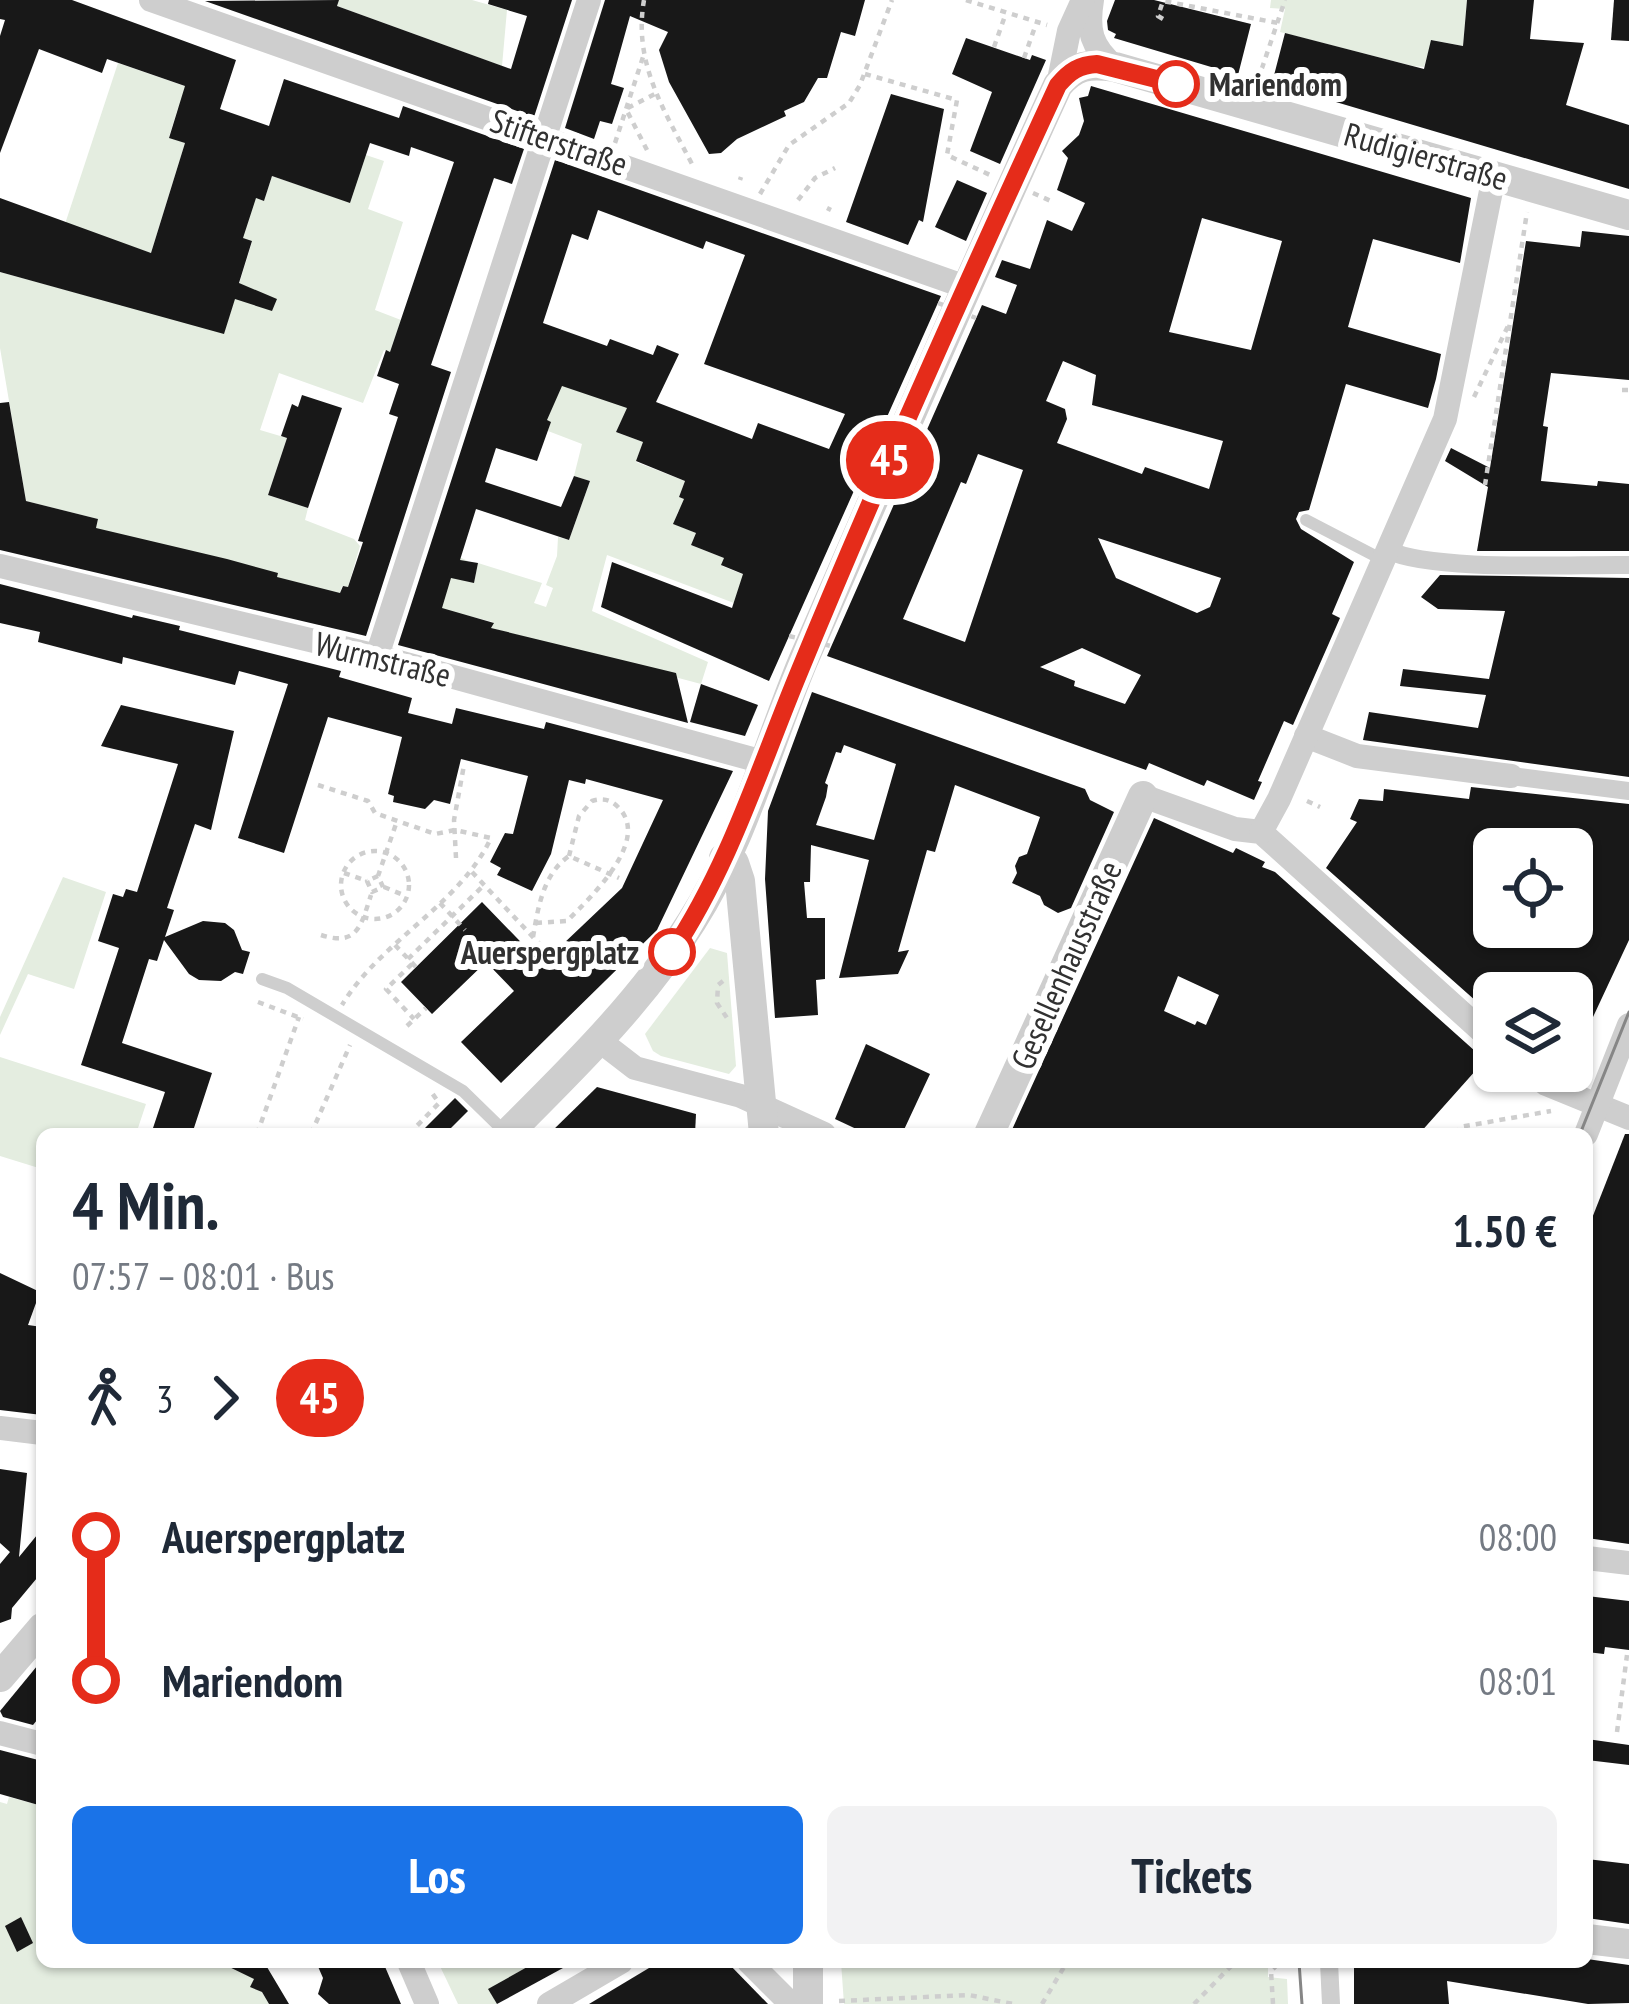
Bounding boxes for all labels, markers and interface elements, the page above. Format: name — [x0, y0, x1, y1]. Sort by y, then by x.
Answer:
marker: Mariendom — [1154, 62, 1198, 106]
place label: Mariendom — [1209, 62, 1342, 105]
street label: Stifterstraße — [485, 98, 633, 185]
street label: Rudigierstraße — [1340, 112, 1513, 199]
line badge: 45 — [836, 421, 944, 499]
text: 45 — [870, 432, 910, 487]
street label: Wurmstraße — [311, 621, 455, 696]
map controls — [1473, 828, 1593, 1092]
button: locate — [1473, 828, 1593, 948]
street label: Gesellenhausstraße — [1000, 854, 1131, 1076]
place label: Auerspergplatz — [460, 930, 639, 973]
marker: Auerspergplatz — [650, 930, 694, 974]
button: layers — [1473, 972, 1593, 1092]
text: 4 Min. — [72, 1162, 219, 1247]
text: 1.50 € — [1452, 1201, 1557, 1259]
text: 07:57 – 08:01 · Bus — [72, 1250, 334, 1301]
icon: walk — [72, 1365, 138, 1431]
icon: forward — [192, 1365, 258, 1431]
text: 45 — [300, 1370, 340, 1425]
text: 3 — [156, 1373, 174, 1424]
text: Auerspergplatz — [162, 1507, 405, 1565]
text: 08:00 — [1479, 1511, 1557, 1562]
text: Mariendom — [162, 1651, 343, 1709]
text: 08:01 — [1479, 1655, 1557, 1706]
button: Los — [72, 1806, 803, 1944]
button: Tickets — [827, 1806, 1557, 1944]

